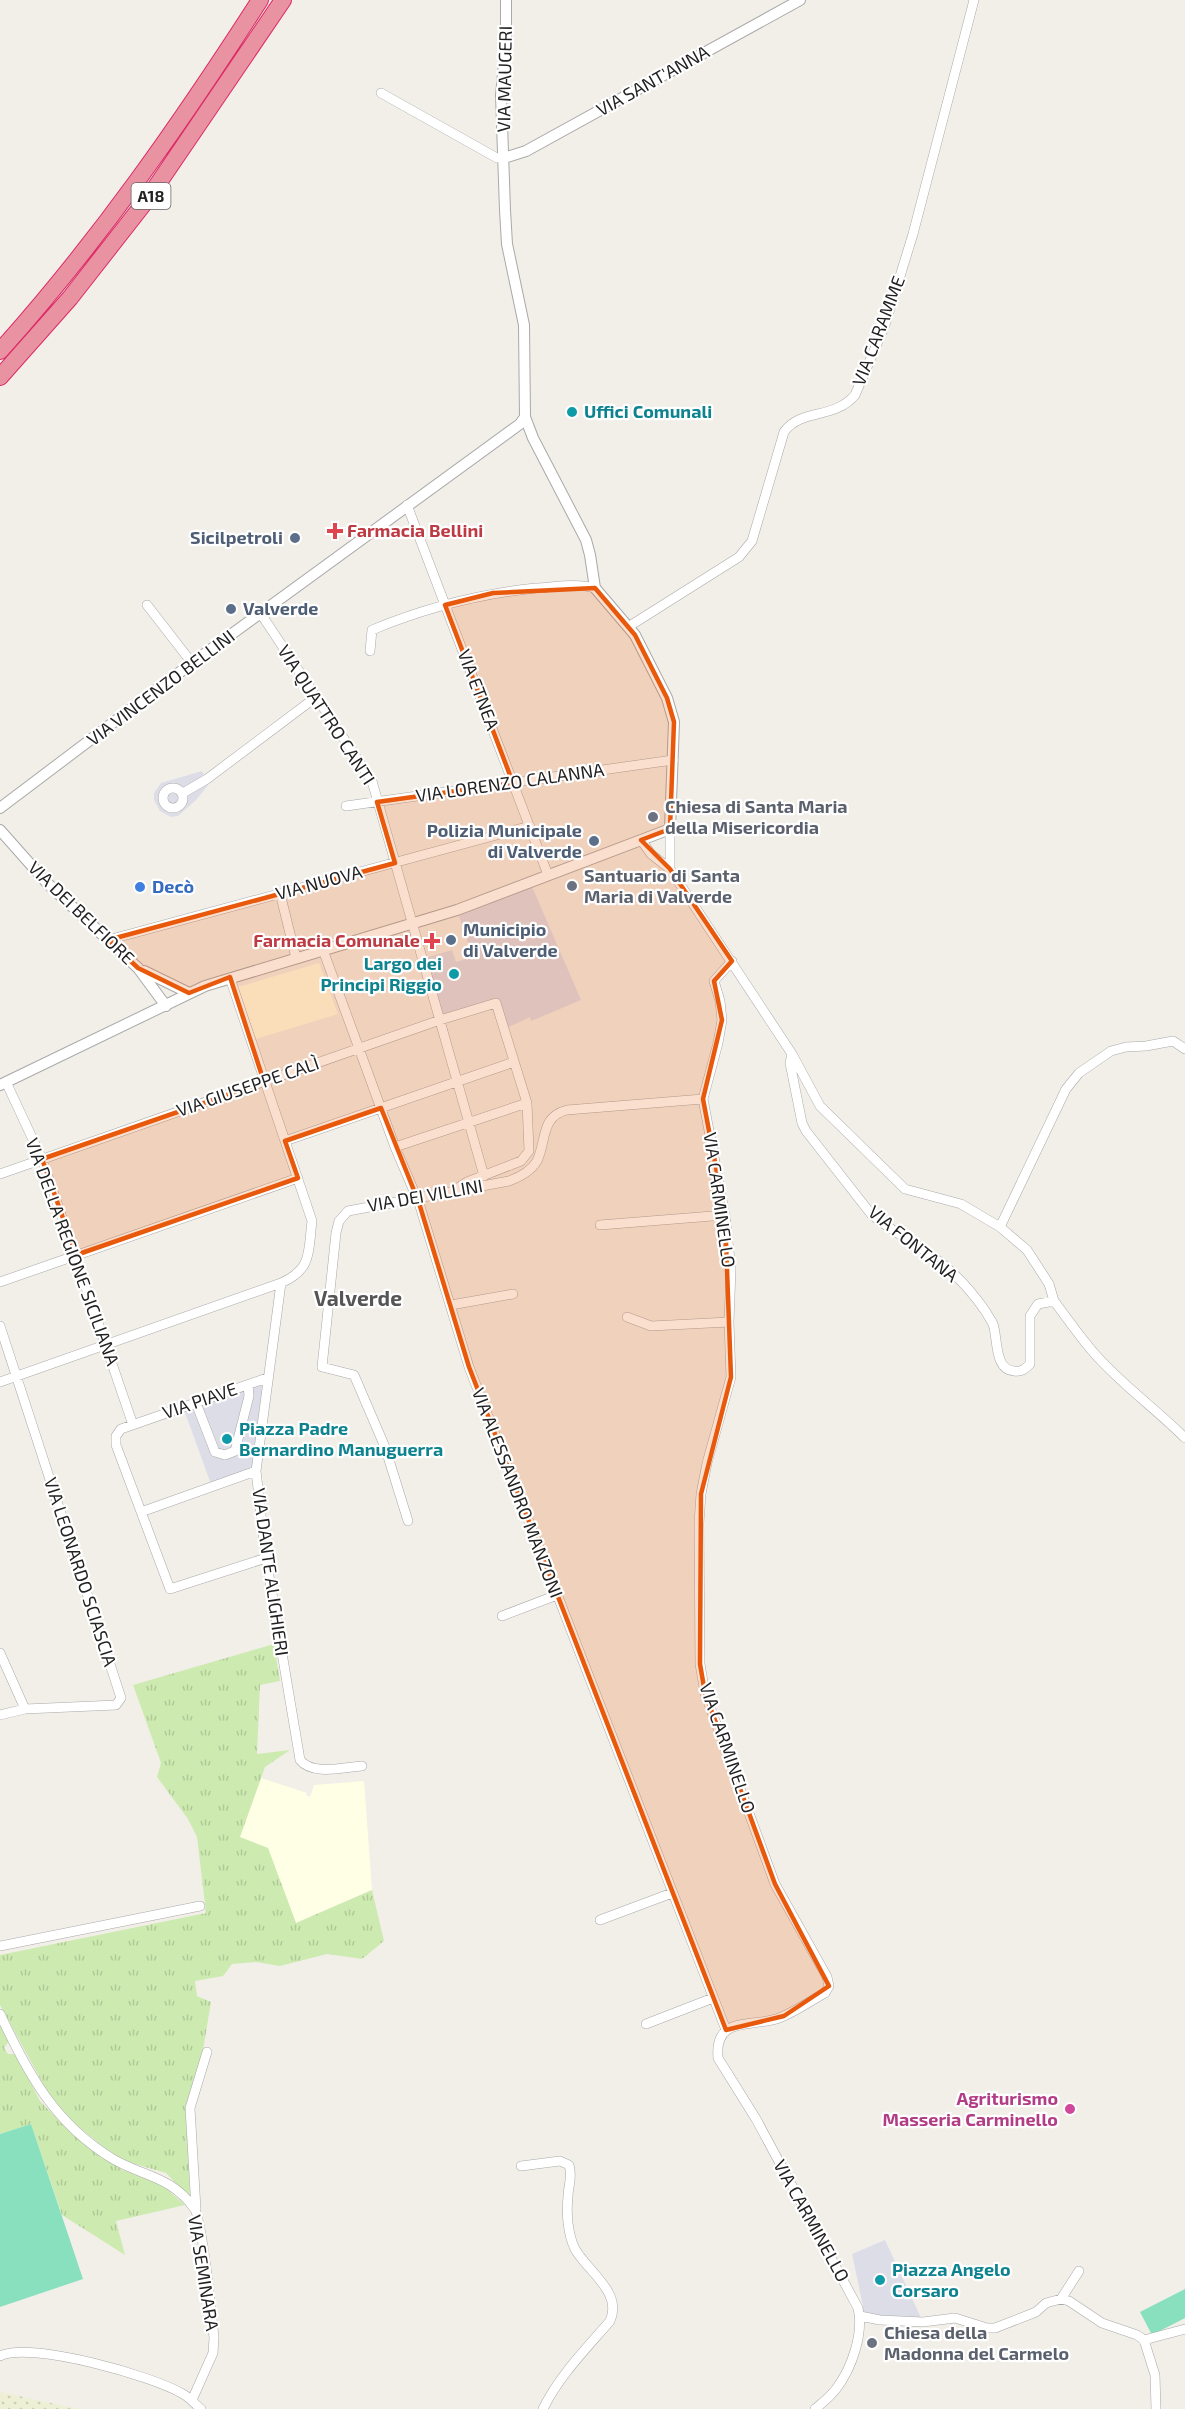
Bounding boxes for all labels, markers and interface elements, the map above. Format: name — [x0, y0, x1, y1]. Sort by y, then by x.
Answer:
street label: VIA MAUGERI — [492, 26, 516, 132]
street label: VIA SANT'ANNA — [592, 40, 714, 120]
road number: A18 — [132, 183, 170, 209]
street label: VIA CARAMME — [847, 273, 909, 389]
place label: Uffici Comunali — [584, 400, 712, 422]
marker: Uffici Comunali — [565, 405, 579, 419]
place label: Farmacia Bellini — [347, 519, 483, 541]
marker: Farmacia Bellini — [328, 524, 342, 538]
place label: Sicilpetroli — [190, 526, 283, 548]
marker: Sicilpetroli — [288, 531, 302, 545]
place label: Valverde — [243, 597, 318, 619]
marker: Valverde — [224, 602, 238, 616]
street label: VIA VINCENZO BELLINI — [82, 624, 239, 750]
street label: VIA QUATTRO CANTI — [274, 641, 380, 788]
street label: VIA ETNEA — [453, 646, 505, 734]
street label: VIA LORENZO CALANNA — [414, 758, 606, 806]
place label: Chiesa di Santa Maria della Misericordia — [665, 795, 848, 838]
marker: Chiesa di Santa Maria della Misericordia — [646, 810, 660, 824]
place label: Polizia Municipale di Valverde — [427, 819, 582, 862]
marker: Polizia Municipale di Valverde — [587, 834, 601, 848]
street label: VIA DEI BELFIORE — [24, 856, 139, 969]
street label: VIA NUOVA — [273, 860, 365, 904]
place label: Santuario di Santa Maria di Valverde — [584, 864, 740, 907]
place label: Decò — [152, 875, 194, 897]
marker: Santuario di Santa Maria di Valverde — [565, 879, 579, 893]
marker: Decò — [133, 880, 147, 894]
place label: Municipio di Valverde — [463, 918, 558, 961]
place label: Farmacia Comunale — [253, 929, 420, 951]
marker: Municipio di Valverde — [444, 933, 458, 947]
marker: Farmacia Comunale — [425, 934, 439, 948]
place label: Largo dei Principi Riggio — [321, 952, 442, 995]
marker: Largo dei Principi Riggio — [447, 967, 461, 981]
street label: VIA GIUSEPPE CALÌ — [173, 1051, 322, 1121]
street label: VIA CARMINELLO — [700, 1131, 740, 1269]
street label: VIA DELLA REGIONE SICILIANA — [21, 1135, 125, 1369]
street label: VIA DEI VILLINI — [365, 1174, 484, 1216]
street label: VIA FONTANA — [864, 1200, 964, 1287]
district label: Valverde — [314, 1285, 402, 1310]
street label: VIA PIAVE — [159, 1377, 240, 1423]
street label: VIA ALESSANDRO MANZONI — [468, 1385, 568, 1601]
place label: Piazza Padre Bernardino Manuguerra — [239, 1417, 443, 1460]
marker: Piazza Padre Bernardino Manuguerra — [220, 1432, 234, 1446]
street label: VIA LEONARDO SCIASCIA — [40, 1474, 122, 1670]
street label: VIA DANTE ALIGHIERI — [248, 1486, 294, 1657]
street label: VIA CARMINELLO — [695, 1680, 761, 1816]
place label: Agriturismo Masseria Carminello — [882, 2087, 1058, 2130]
marker: Agriturismo Masseria Carminello — [1063, 2102, 1077, 2116]
street label: VIA CARMINELLO — [769, 2155, 855, 2286]
street label: VIA SEMINARA — [184, 2213, 224, 2333]
place label: Piazza Angelo Corsaro — [892, 2258, 1011, 2301]
marker: Piazza Angelo Corsaro — [873, 2273, 887, 2287]
place label: Chiesa della Madonna del Carmelo — [884, 2321, 1069, 2364]
marker: Chiesa della Madonna del Carmelo — [865, 2336, 879, 2350]

